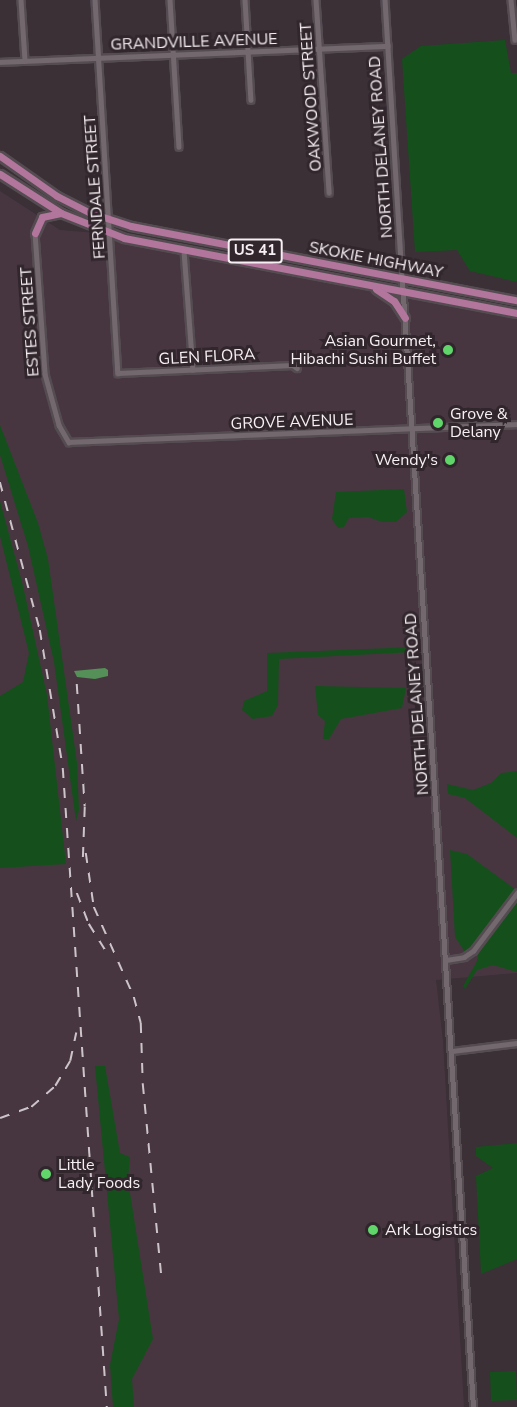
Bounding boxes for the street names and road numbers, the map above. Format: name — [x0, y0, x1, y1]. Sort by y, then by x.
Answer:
street label: OAKWOOD STREET — [296, 22, 326, 172]
street label: GRANDVILLE AVENUE — [110, 29, 278, 55]
street label: NORTH DELANEY ROAD — [365, 55, 397, 239]
street label: FERNDALE STREET — [80, 114, 110, 260]
street label: SKOKIE HIGHWAY — [307, 238, 445, 282]
road number: US 41 — [226, 239, 284, 263]
street label: ESTES STREET — [17, 267, 43, 377]
street label: GLEN FLORA — [158, 345, 256, 369]
street label: GROVE AVENUE — [230, 410, 354, 434]
street label: NORTH DELANEY ROAD — [401, 612, 433, 796]

